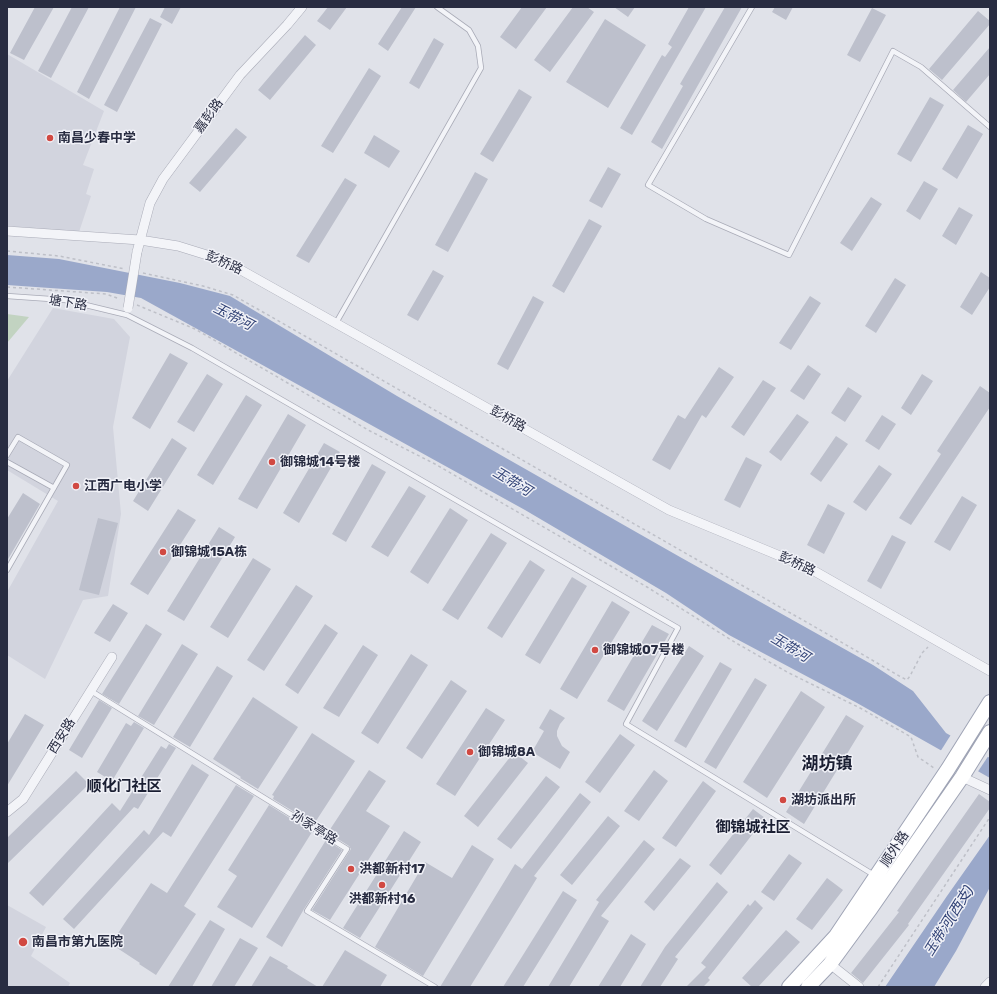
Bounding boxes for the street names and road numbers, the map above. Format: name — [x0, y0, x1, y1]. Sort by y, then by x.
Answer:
street label: 嘉彭路 — [191, 96, 227, 136]
street label: 彭桥路 — [203, 248, 245, 278]
street label: 塘下路 — [48, 292, 88, 314]
street label: 彭桥路 — [487, 403, 529, 435]
street label: 彭桥路 — [776, 549, 818, 579]
street label: 西安路 — [45, 715, 79, 757]
street label: 孙家亭路 — [288, 808, 340, 848]
street label: 顺外路 — [878, 828, 912, 870]

